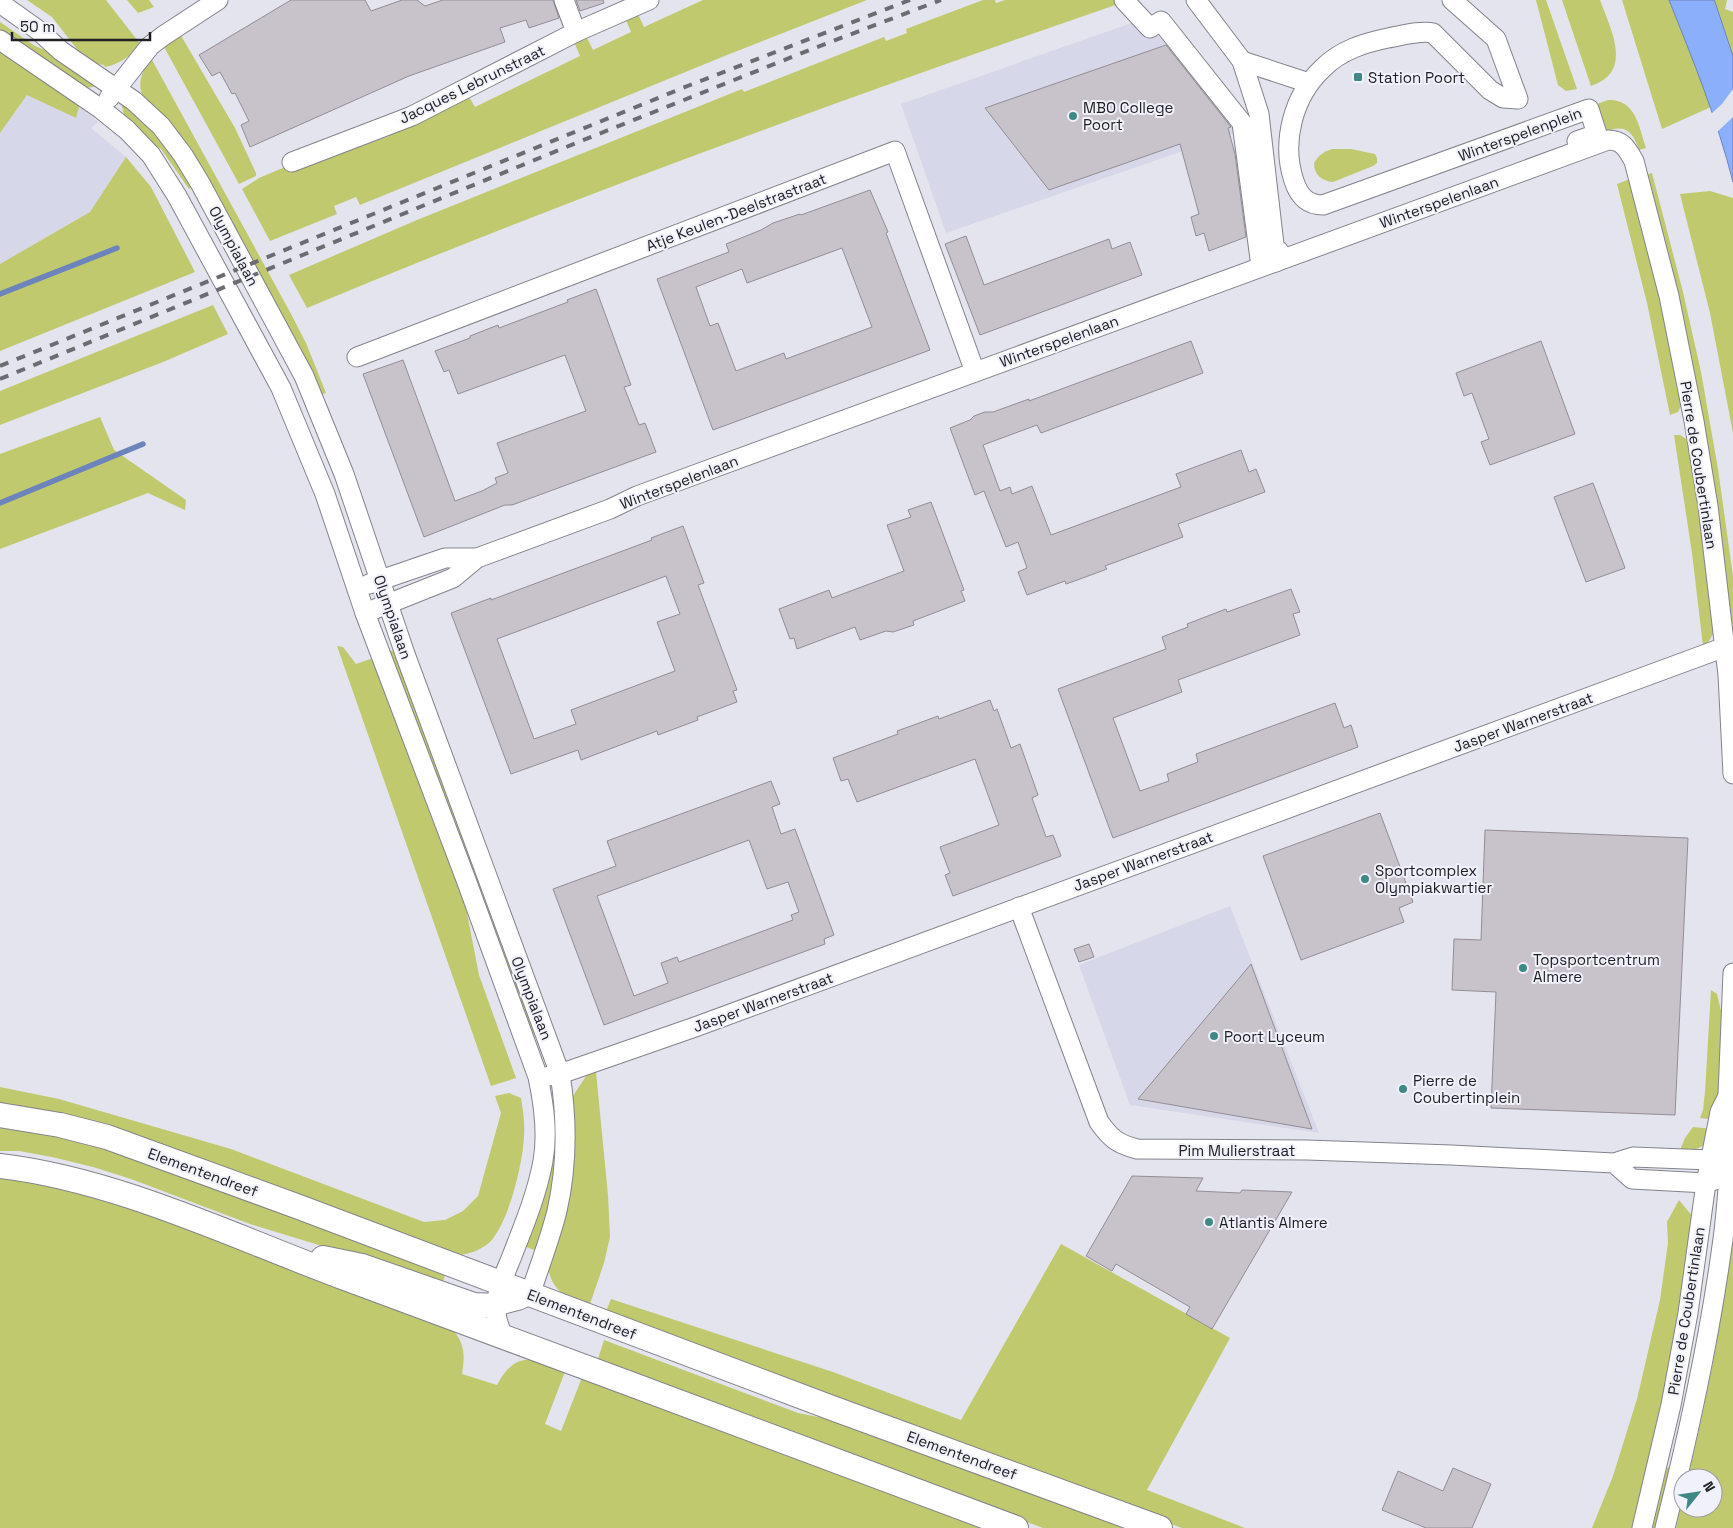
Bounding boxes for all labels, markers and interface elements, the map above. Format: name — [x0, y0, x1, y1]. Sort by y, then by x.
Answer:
scale bar — [12, 10, 150, 42]
text: 50 m — [20, 17, 55, 36]
street label: Jacques Lebrunstraat — [396, 40, 548, 128]
place label: Station Poort — [1368, 68, 1465, 87]
marker: Station Poort — [1352, 71, 1364, 83]
place label: MBO College Poort — [1083, 98, 1174, 134]
street label: Winterspelenplein — [1456, 103, 1584, 165]
marker: MBO College Poort — [1067, 110, 1079, 122]
street label: Atje Keulen-Deelstrastraat — [643, 169, 829, 255]
street label: Winterspelenlaan — [1377, 172, 1501, 232]
street label: Olympialaan — [205, 203, 263, 289]
street label: Winterspelenlaan — [997, 311, 1121, 371]
street label: Pierre de Coubertinlaan — [1676, 380, 1722, 550]
street label: Winterspelenlaan — [617, 451, 741, 513]
street label: Olympialaan — [370, 572, 416, 662]
street label: Jasper Warnerstraat — [1450, 688, 1596, 756]
street label: Jasper Warnerstraat — [1070, 827, 1216, 895]
place label: Sportcomplex Olympiakwartier — [1375, 861, 1492, 897]
marker: Sportcomplex Olympiakwartier — [1359, 873, 1371, 885]
place label: Topsportcentrum Almere — [1533, 950, 1660, 986]
street label: Olympialaan — [507, 954, 557, 1042]
marker: Topsportcentrum Almere — [1517, 962, 1529, 974]
street label: Jasper Warnerstraat — [690, 968, 836, 1036]
place label: Poort Lyceum — [1224, 1027, 1325, 1046]
marker: Poort Lyceum — [1208, 1030, 1220, 1042]
place label: Pierre de Coubertinplein — [1413, 1071, 1520, 1107]
marker: Pierre de Coubertinplein — [1397, 1083, 1409, 1095]
street label: Pim Mulierstraat — [1178, 1141, 1296, 1160]
street label: Elementendreef — [145, 1143, 261, 1201]
place label: Atlantis Almere — [1219, 1213, 1328, 1232]
marker: Atlantis Almere — [1203, 1216, 1215, 1228]
street label: Pierre de Coubertinlaan — [1663, 1226, 1709, 1396]
street label: Elementendreef — [525, 1284, 640, 1344]
street label: Elementendreef — [904, 1426, 1020, 1484]
north arrow — [1673, 1468, 1723, 1518]
text: N — [1699, 1478, 1719, 1495]

